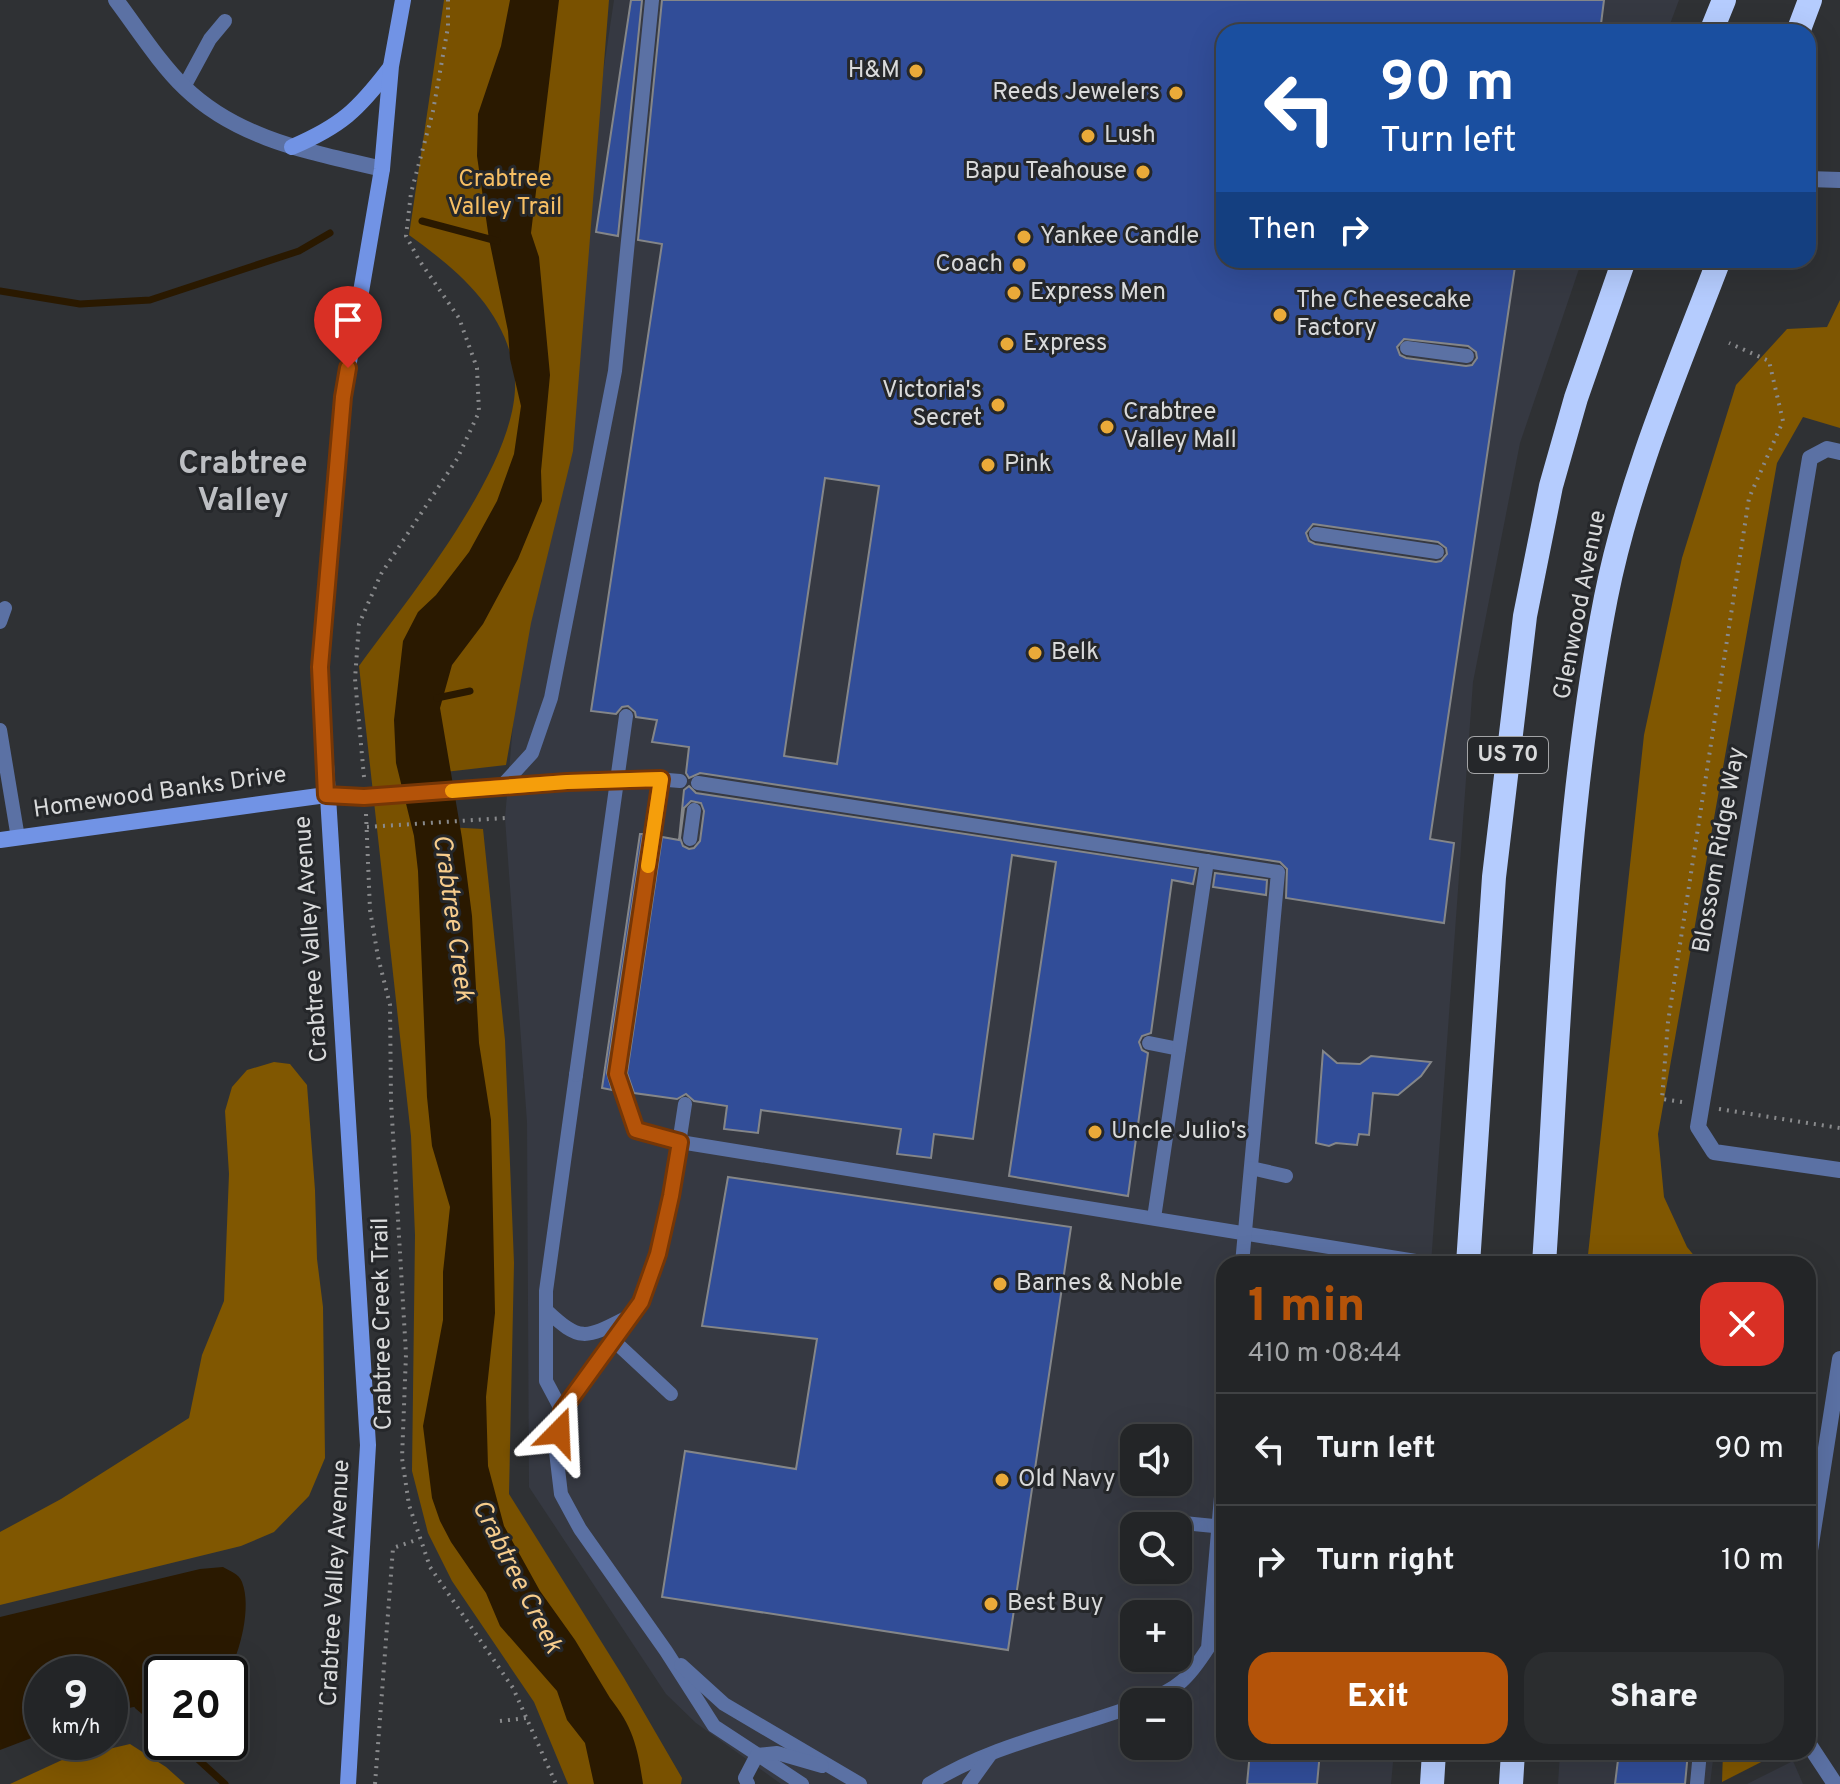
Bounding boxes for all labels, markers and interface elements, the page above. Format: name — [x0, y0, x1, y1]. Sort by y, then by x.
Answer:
text: 90 m — [1380, 50, 1515, 120]
place label: H&M — [848, 56, 900, 86]
icon: left — [1248, 56, 1352, 160]
marker: H&M — [907, 62, 925, 80]
place label: Reeds Jewelers — [992, 78, 1160, 108]
marker: Reeds Jewelers — [1167, 84, 1185, 102]
text: Turn left — [1380, 119, 1517, 165]
place label: Lush — [1104, 121, 1156, 151]
marker: Lush — [1079, 127, 1097, 145]
place label: Bapu Teahouse — [964, 157, 1127, 187]
marker: Bapu Teahouse — [1134, 163, 1152, 181]
park label: Crabtree Valley Trail — [448, 165, 562, 223]
icon: right — [1332, 208, 1376, 252]
text: Then — [1248, 212, 1316, 249]
place label: Yankee Candle — [1040, 222, 1199, 252]
marker: Yankee Candle — [1015, 228, 1033, 246]
place label: Coach — [935, 250, 1003, 280]
marker: Coach — [1010, 256, 1028, 274]
place label: Express Men — [1030, 278, 1166, 308]
marker: Express Men — [1005, 284, 1023, 302]
pin — [314, 286, 382, 368]
place label: The Cheesecake Factory — [1296, 286, 1472, 344]
icon: arrive — [326, 298, 370, 342]
marker: The Cheesecake Factory — [1271, 306, 1289, 324]
place label: Express — [1023, 329, 1107, 359]
marker: Express — [998, 335, 1016, 353]
place label: Victoria's Secret — [882, 376, 982, 434]
marker: Victoria's Secret — [989, 396, 1007, 414]
place label: Crabtree Valley Mall — [1123, 398, 1237, 456]
marker: Crabtree Valley Mall — [1098, 418, 1116, 436]
district label: Crabtree Valley — [178, 445, 308, 522]
place label: Pink — [1004, 450, 1051, 480]
marker: Pink — [979, 456, 997, 474]
street label: Glenwood Avenue — [1548, 508, 1614, 702]
place label: Belk — [1051, 638, 1099, 668]
marker: Belk — [1026, 644, 1044, 662]
road number: US 70 — [1468, 737, 1548, 773]
street label: Blossom Ridge Way — [1687, 745, 1753, 955]
street label: Homewood Banks Drive — [31, 760, 289, 826]
street label: Crabtree Valley Avenue — [288, 815, 336, 1063]
water label: Crabtree Creek — [424, 832, 480, 1005]
place label: Uncle Julio's — [1111, 1117, 1247, 1147]
marker: Uncle Julio's — [1086, 1123, 1104, 1141]
street label: Crabtree Creek Trail — [366, 1217, 400, 1431]
place label: Barnes & Noble — [1016, 1269, 1183, 1299]
marker: Barnes & Noble — [991, 1275, 1009, 1293]
text: 1 min — [1248, 1278, 1365, 1338]
button: close — [1700, 1282, 1784, 1366]
text: 410 m · 08:44 — [1248, 1338, 1402, 1371]
position arrow — [517, 1390, 601, 1474]
map controls — [1120, 1424, 1192, 1760]
button: sound — [1120, 1424, 1192, 1496]
icon: left — [1248, 1427, 1292, 1471]
text: Turn left — [1316, 1431, 1436, 1468]
text: 90 m — [1715, 1431, 1784, 1468]
street label: Crabtree Valley Avenue — [315, 1459, 357, 1707]
place label: Old Navy — [1018, 1465, 1115, 1495]
marker: Old Navy — [993, 1471, 1011, 1489]
water label: Crabtree Creek — [463, 1494, 569, 1660]
button: search — [1120, 1512, 1192, 1584]
icon: right — [1248, 1539, 1292, 1583]
text: Turn right — [1316, 1543, 1454, 1580]
text: 10 m — [1721, 1543, 1784, 1580]
place label: Best Buy — [1007, 1589, 1104, 1619]
marker: Best Buy — [982, 1595, 1000, 1613]
button: + — [1120, 1600, 1192, 1672]
button: Exit — [1248, 1652, 1508, 1744]
button: Share — [1524, 1652, 1784, 1744]
speed limit sign: 20 — [144, 1656, 248, 1760]
text: 9 — [64, 1673, 88, 1723]
button: − — [1120, 1688, 1192, 1760]
text: km/h — [52, 1715, 100, 1741]

